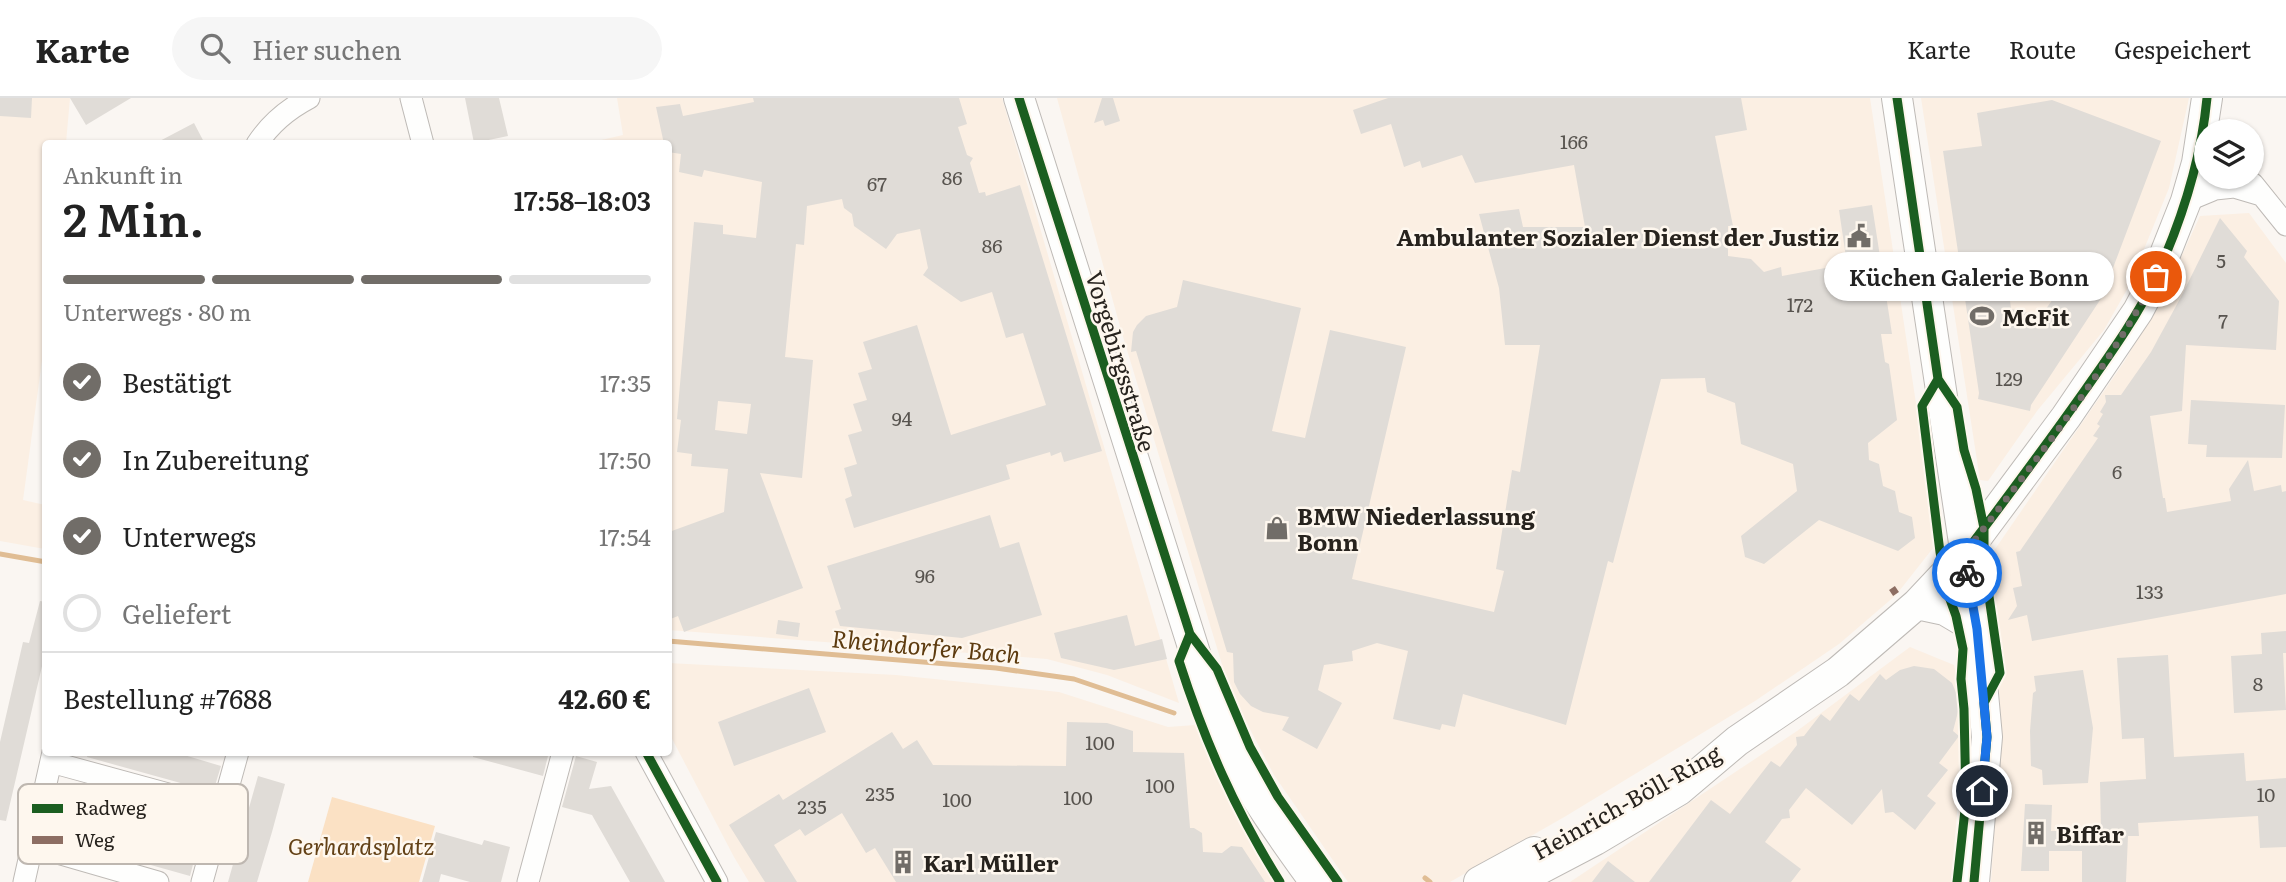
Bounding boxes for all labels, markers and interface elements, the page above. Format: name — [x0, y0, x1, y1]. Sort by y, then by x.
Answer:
search box — [172, 17, 662, 80]
text: Karte — [35, 24, 130, 73]
icon: search — [196, 29, 234, 67]
text: Hier suchen — [252, 29, 402, 68]
text: Karte — [1907, 31, 1971, 66]
text: Route — [2009, 31, 2076, 66]
text: Gespeichert — [2114, 31, 2251, 66]
map controls — [2194, 119, 2264, 189]
button: layers — [2194, 119, 2264, 189]
house number: 166 — [1560, 127, 1588, 155]
text: Ankunft in — [63, 157, 183, 191]
house number: 86 — [942, 163, 962, 191]
house number: 67 — [867, 169, 887, 197]
text: 17:58–18:03 — [514, 180, 651, 219]
text: 2 Min. — [63, 183, 204, 251]
place label: Ambulanter Sozialer Dienst der Justiz — [1396, 219, 1839, 253]
public building icon: Ambulanter Sozialer Dienst der Justiz — [1845, 222, 1873, 250]
house number: 86 — [982, 231, 1002, 259]
house number: 5 — [2216, 246, 2226, 274]
pin — [2126, 247, 2186, 307]
callout: Küchen Galerie Bonn — [1824, 252, 2114, 302]
icon: bag — [2137, 258, 2175, 296]
text: Küchen Galerie Bonn — [1849, 259, 2089, 293]
street label: Vorgebirgsstraße — [1078, 266, 1166, 456]
house number: 172 — [1787, 290, 1813, 318]
text: Unterwegs · 80 m — [63, 294, 251, 328]
place label: McFit — [2002, 299, 2070, 333]
sports icon: McFit — [1968, 302, 1996, 330]
house number: 7 — [2218, 306, 2228, 334]
text: Bestätigt — [122, 362, 231, 401]
icon: check — [63, 363, 101, 401]
house number: 129 — [1995, 364, 2023, 392]
text: 17:35 — [600, 365, 651, 399]
house number: 94 — [892, 404, 913, 432]
text: In Zubereitung — [122, 439, 309, 478]
icon: check — [63, 440, 101, 478]
text: 17:50 — [598, 442, 651, 476]
house number: 6 — [2112, 457, 2122, 485]
place label: BMW Niederlassung Bonn — [1297, 498, 1536, 558]
shop icon: BMW Niederlassung Bonn — [1263, 514, 1291, 542]
text: Unterwegs — [122, 516, 256, 555]
icon: check — [63, 517, 101, 555]
text: 17:54 — [599, 519, 651, 553]
courier — [1932, 538, 2002, 608]
icon: bike — [1948, 554, 1986, 592]
house number: 96 — [915, 561, 935, 589]
house number: 133 — [2136, 577, 2164, 605]
text: Geliefert — [122, 593, 231, 632]
water label: Rheindorfer Bach — [830, 619, 1022, 671]
house number: 8 — [2253, 669, 2263, 697]
text: Bestellung #7688 — [63, 678, 272, 717]
text: 42.60 € — [558, 678, 651, 717]
house number: 100 — [1085, 728, 1115, 756]
street label: Heinrich-Böll-Ring — [1525, 735, 1727, 867]
pin — [1952, 761, 2012, 821]
house number: 100 — [1145, 771, 1175, 799]
icon: home — [1963, 772, 2001, 810]
house number: 235 — [865, 779, 895, 807]
house number: 10 — [2257, 780, 2275, 808]
house number: 100 — [1063, 783, 1093, 811]
legend — [18, 784, 248, 864]
house number: 100 — [942, 785, 972, 813]
house number: 235 — [797, 792, 827, 820]
text: Radweg — [75, 793, 147, 821]
place label: Biffar — [2056, 816, 2125, 850]
building icon: Biffar — [2022, 819, 2050, 847]
text: Weg — [75, 825, 115, 853]
park label: Gerhardsplatz — [288, 828, 434, 862]
place label: Karl Müller — [923, 845, 1059, 879]
building icon: Karl Müller — [889, 848, 917, 876]

